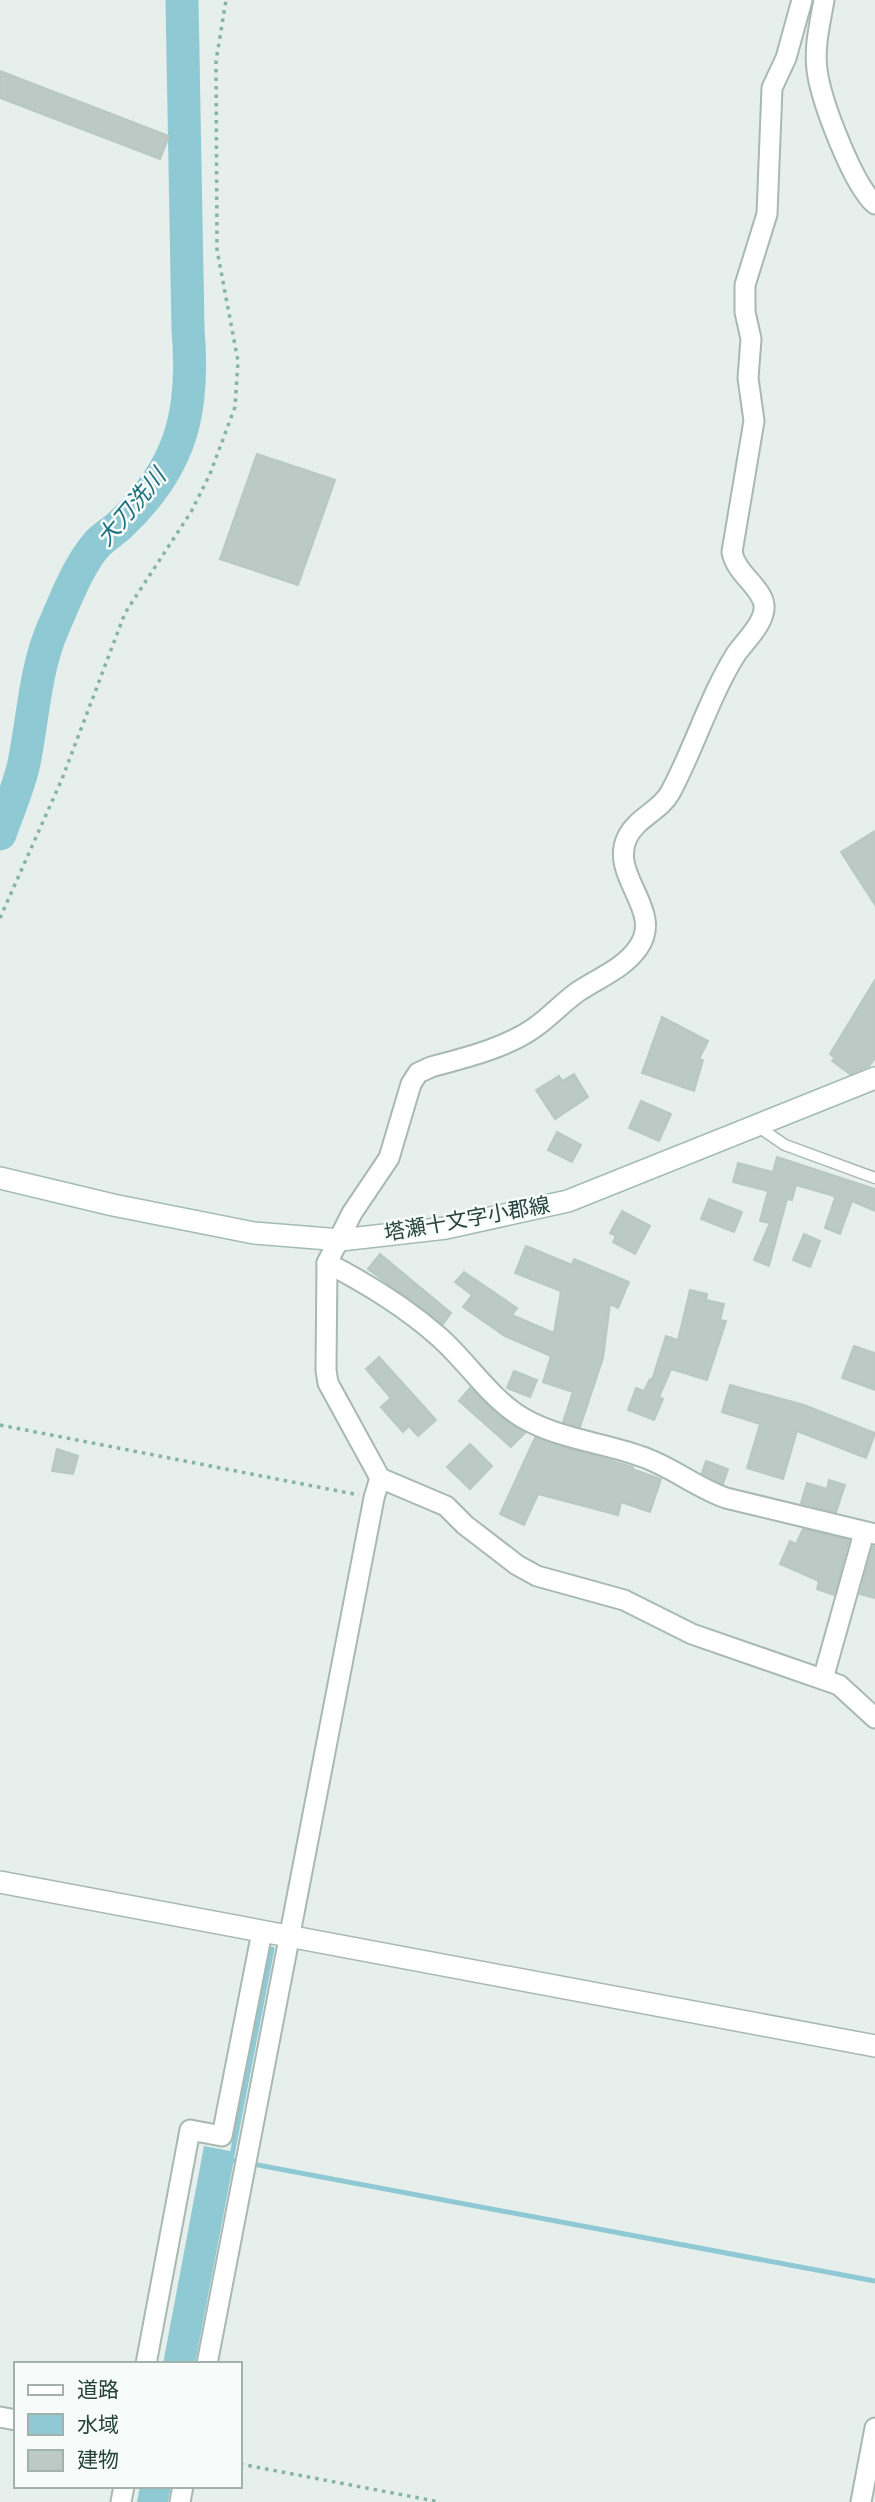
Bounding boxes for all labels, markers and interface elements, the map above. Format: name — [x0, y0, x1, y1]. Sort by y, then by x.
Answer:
water label: 大刀洗川 — [88, 459, 174, 552]
street label: 塔瀬十文字小郡線 — [382, 1190, 552, 1246]
legend — [14, 2362, 242, 2488]
text: 道路 — [77, 2375, 119, 2403]
text: 水域 — [77, 2410, 119, 2438]
text: 建物 — [77, 2445, 119, 2473]

